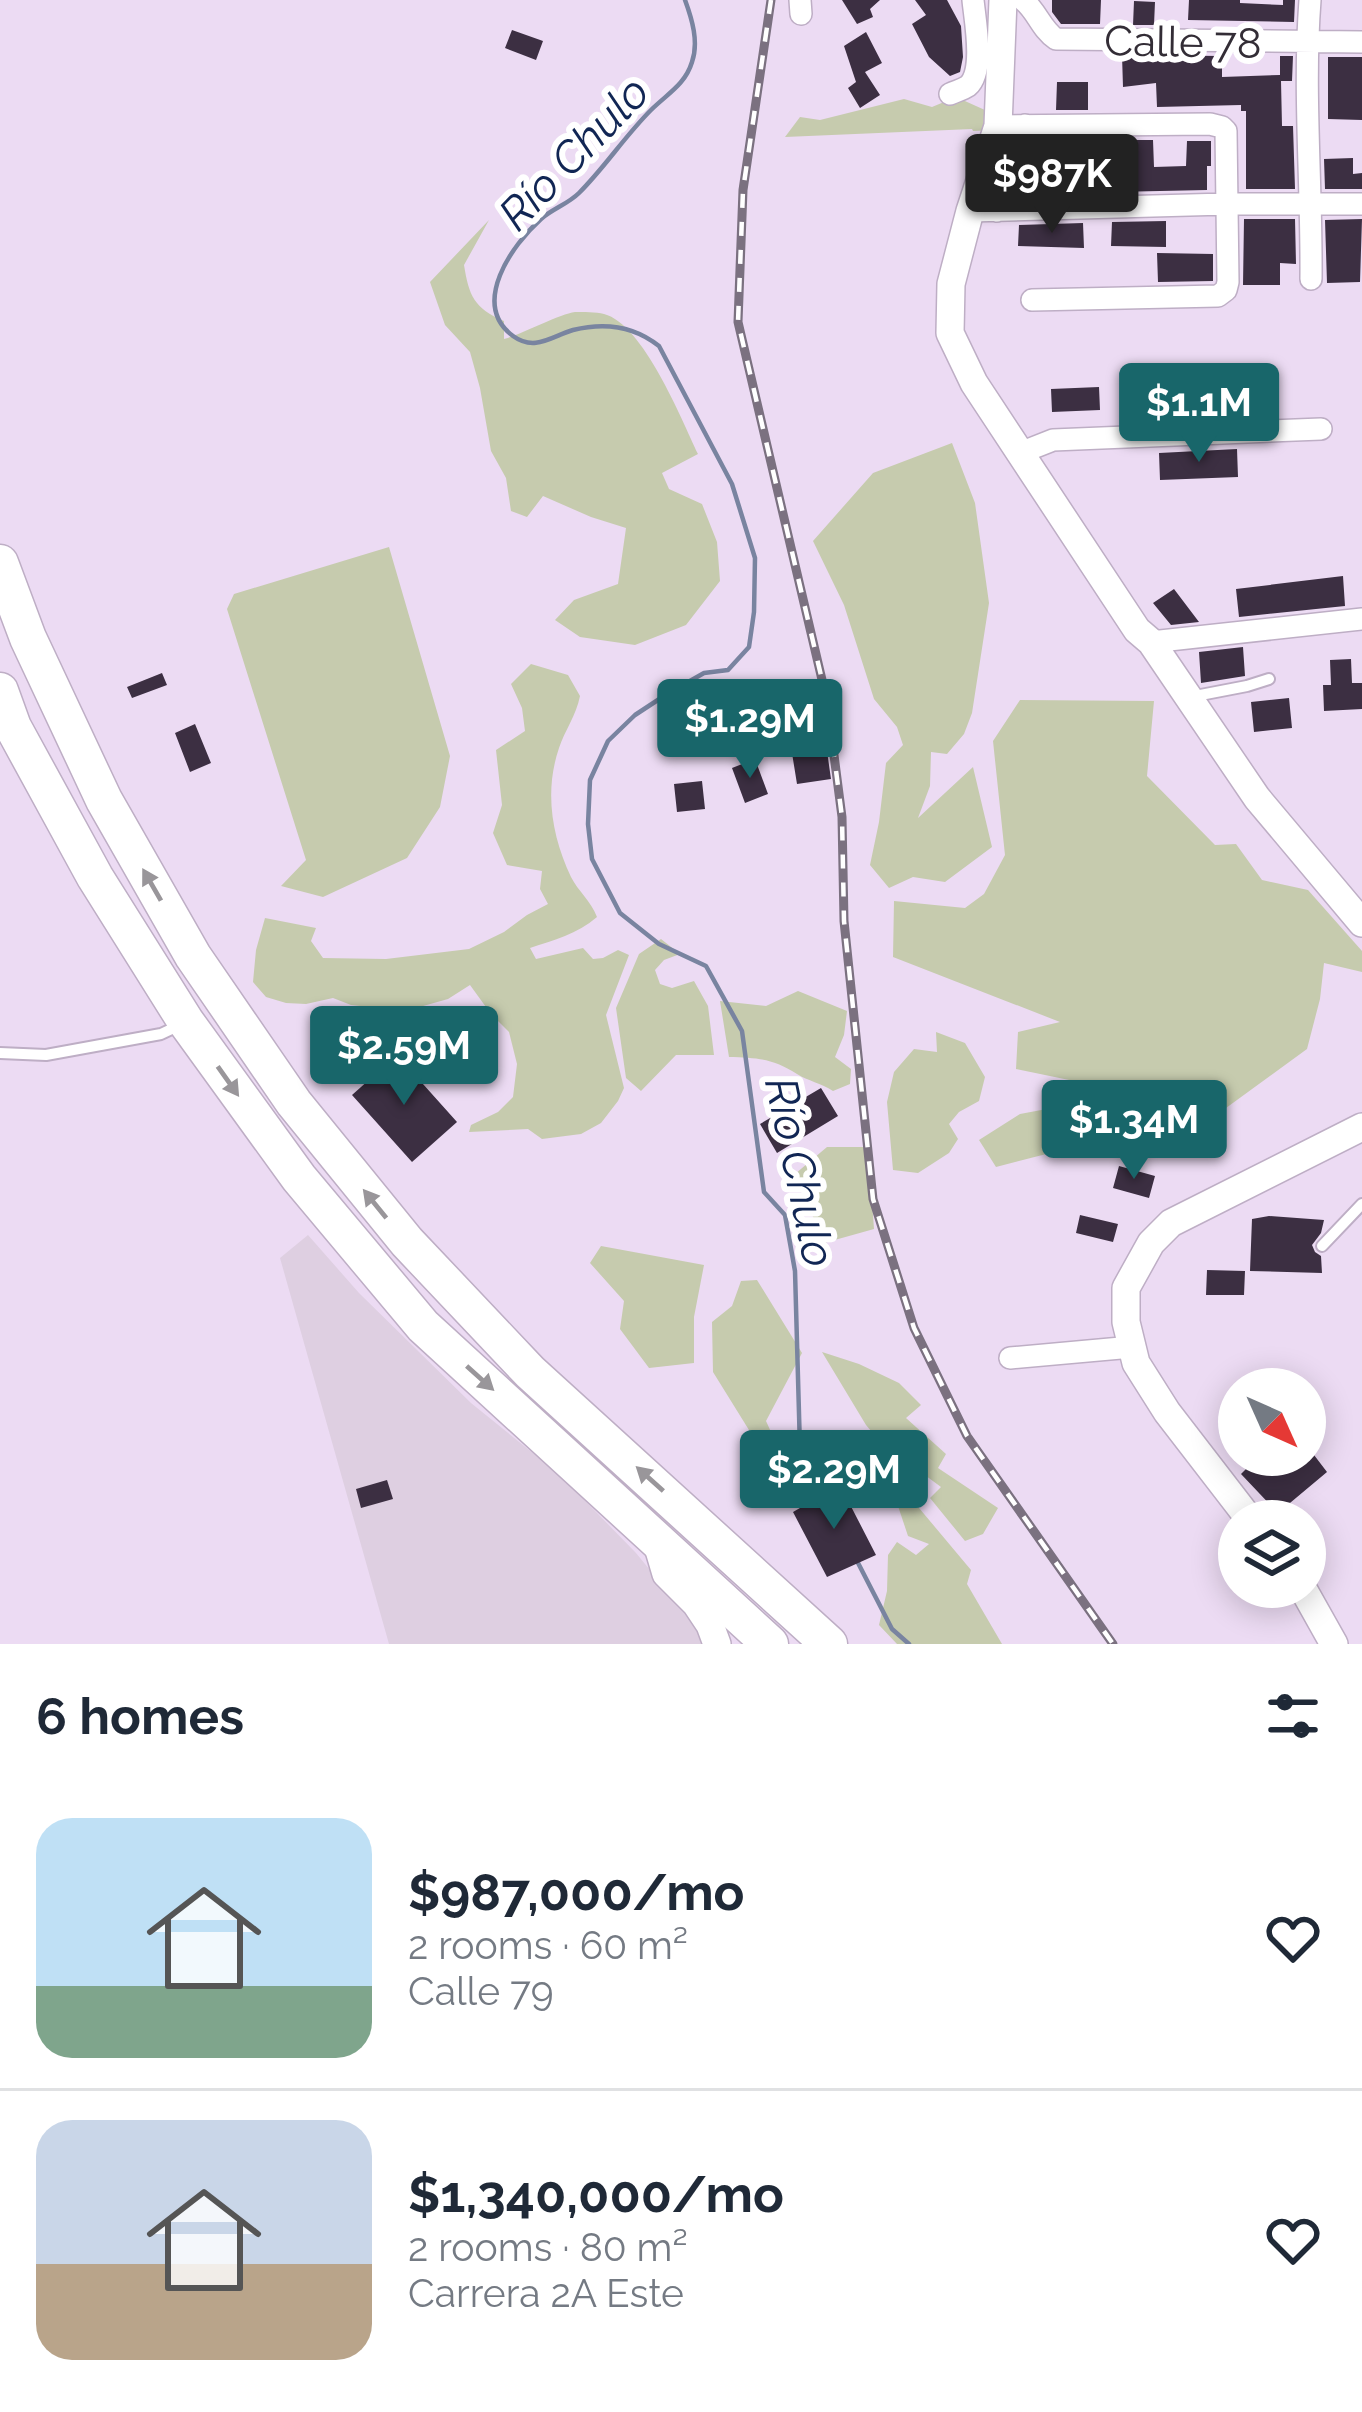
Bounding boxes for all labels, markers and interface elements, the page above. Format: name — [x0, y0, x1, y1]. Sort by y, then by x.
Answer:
street label: Calle 78 — [1104, 16, 1262, 68]
water label: Río Chulo — [488, 65, 660, 241]
pin: $987K — [968, 134, 1136, 236]
text: $987K — [992, 150, 1112, 196]
pin: $1.1M — [1115, 363, 1283, 465]
text: $1.1M — [1146, 379, 1252, 425]
pin: $1.29M — [652, 679, 848, 781]
text: $1.29M — [684, 695, 816, 741]
one-way arrow — [143, 868, 164, 901]
pin: $2.59M — [306, 1006, 502, 1108]
text: $2.59M — [337, 1022, 471, 1068]
one-way arrow — [216, 1065, 239, 1098]
water label: Río Chulo — [754, 1072, 846, 1272]
pin: $1.34M — [1036, 1080, 1232, 1182]
text: $1.34M — [1069, 1096, 1199, 1142]
one-way arrow — [363, 1188, 389, 1219]
one-way arrow — [465, 1364, 494, 1391]
north arrow — [1218, 1368, 1326, 1476]
map controls — [1218, 1368, 1326, 1608]
pin: $2.29M — [736, 1430, 932, 1532]
text: $2.29M — [767, 1446, 901, 1492]
one-way arrow — [636, 1466, 665, 1493]
button: layers — [1218, 1500, 1326, 1608]
icon: filters — [1260, 1683, 1326, 1749]
text: 6 homes — [36, 1686, 244, 1746]
text: $987,000/mo — [408, 1862, 745, 1922]
icon: home — [132, 1866, 276, 2010]
icon: heart — [1260, 1905, 1326, 1971]
text: 2 rooms · 60 m² — [408, 1922, 688, 1968]
text: Calle 79 — [408, 1968, 554, 2014]
text: $1,340,000/mo — [408, 2164, 784, 2224]
icon: home — [132, 2168, 276, 2312]
icon: heart — [1260, 2207, 1326, 2273]
text: 2 rooms · 80 m² — [408, 2224, 688, 2270]
text: Carrera 2A Este — [408, 2270, 684, 2316]

